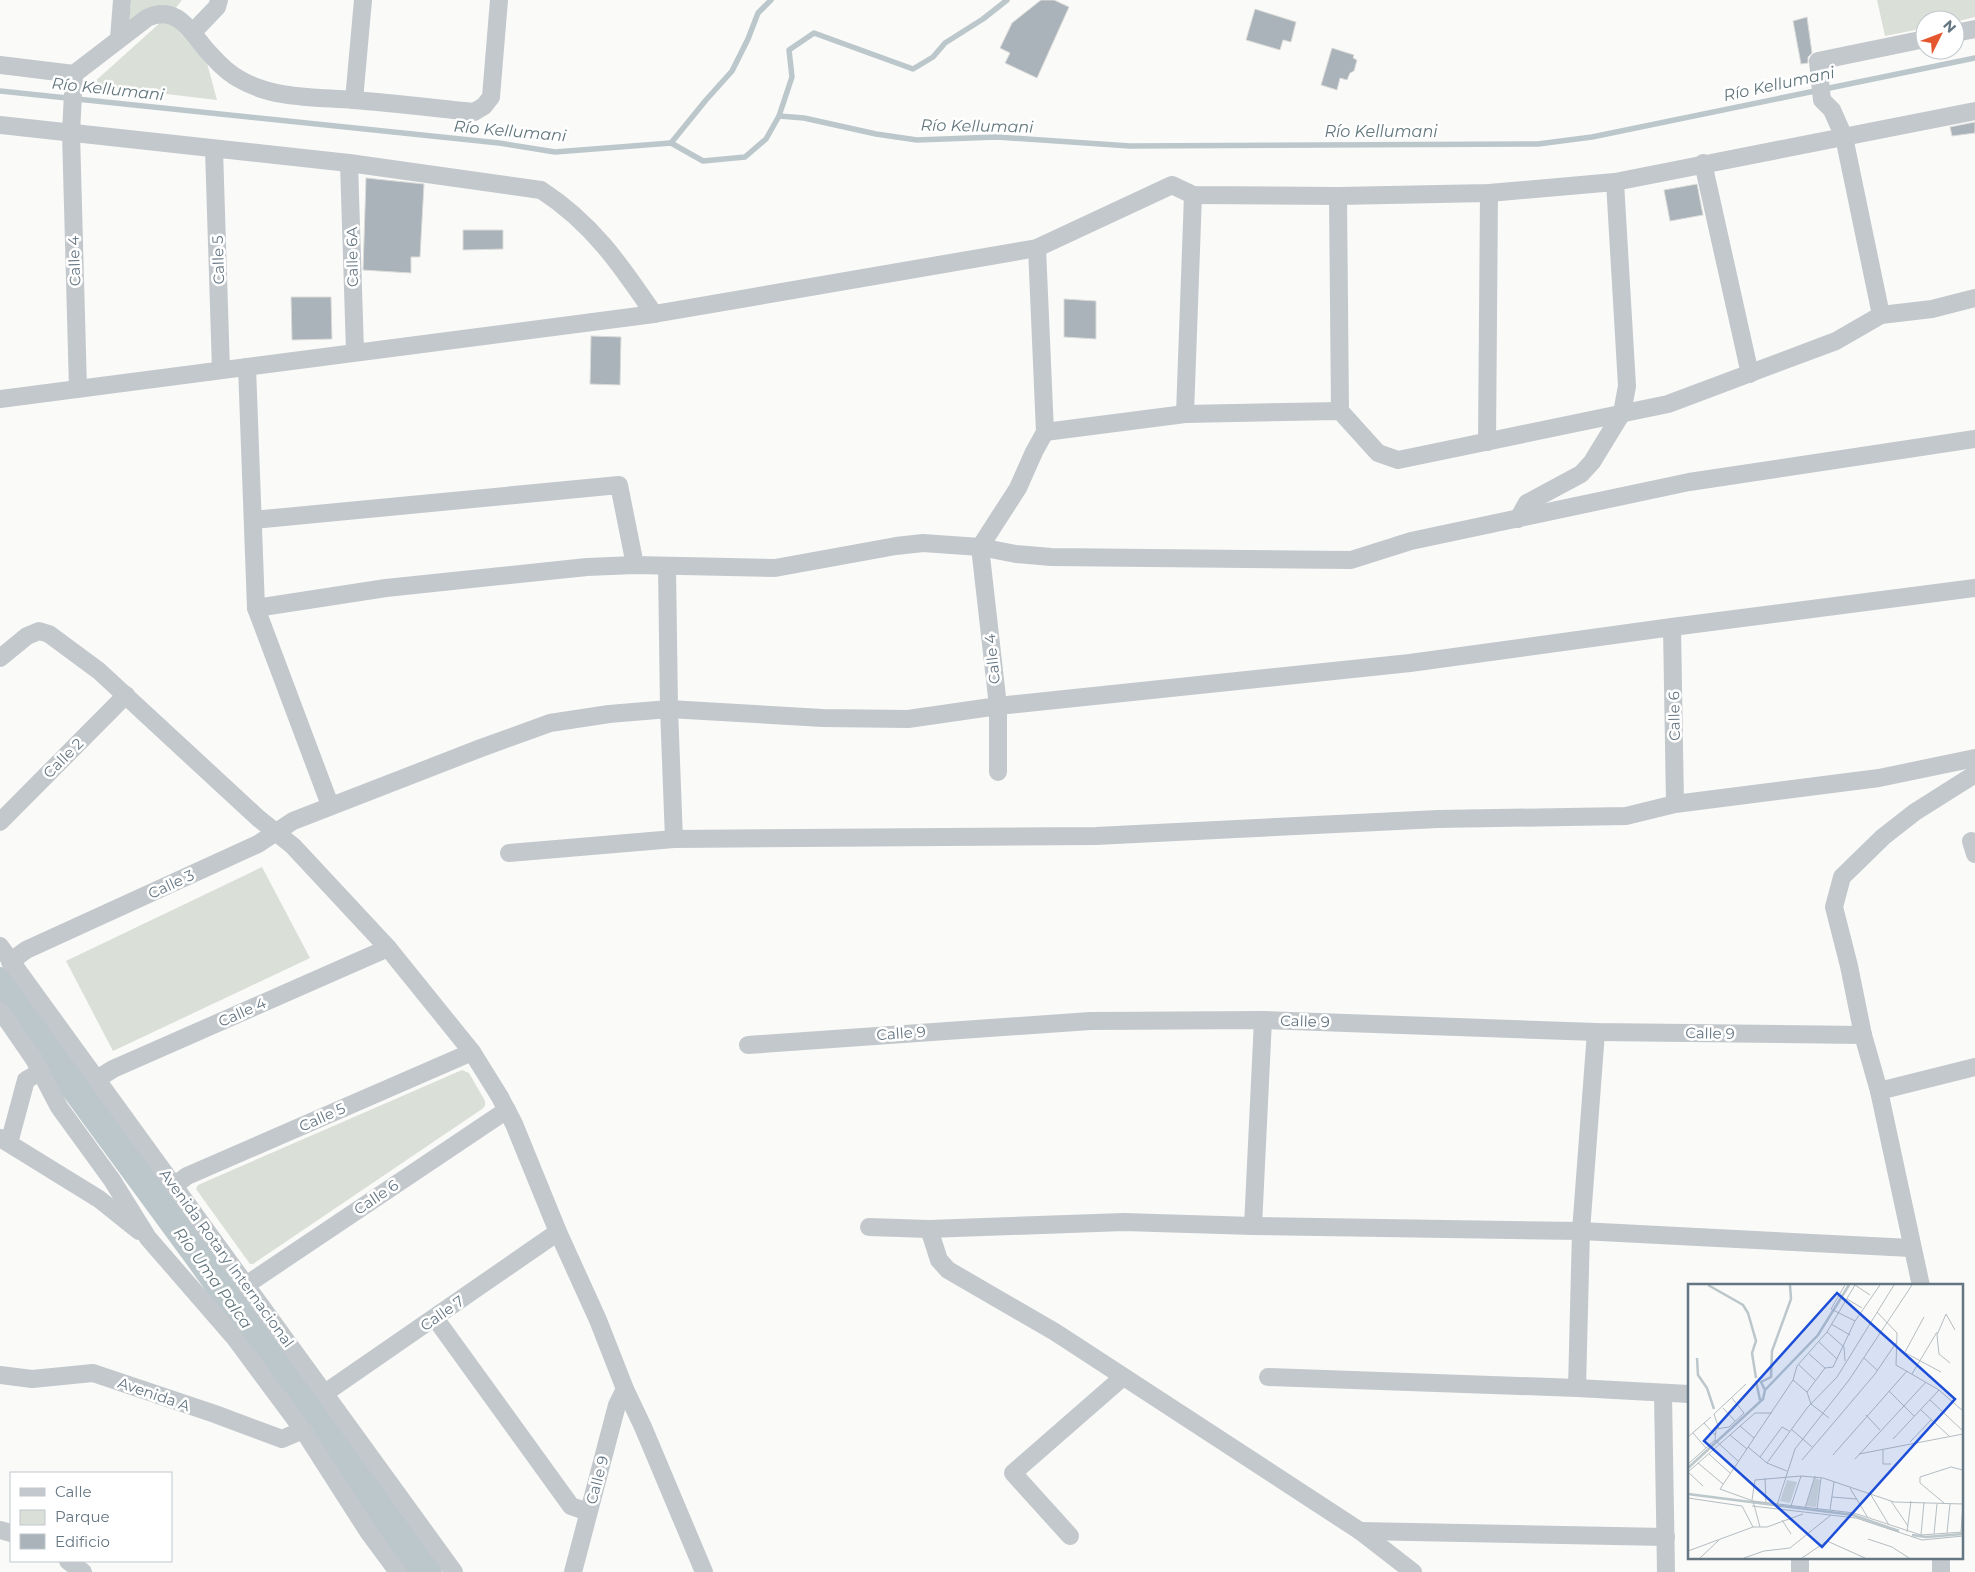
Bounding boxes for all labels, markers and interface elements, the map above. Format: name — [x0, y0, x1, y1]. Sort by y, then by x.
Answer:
north arrow — [1915, 10, 1965, 60]
text: N — [1939, 16, 1960, 37]
water label: Río Kellumani — [1722, 63, 1837, 105]
water label: Río Kellumani — [51, 74, 166, 104]
water label: Río Kellumani — [920, 116, 1034, 136]
water label: Río Kellumani — [453, 117, 568, 145]
water label: Río Kellumani — [1324, 122, 1438, 141]
street label: Calle 6A — [342, 226, 362, 287]
street label: Calle 4 — [64, 235, 84, 286]
street label: Calle 5 — [208, 235, 228, 285]
street label: Calle 4 — [980, 633, 1004, 685]
street label: Calle 6 — [1664, 691, 1684, 741]
street label: Calle 2 — [39, 734, 87, 782]
street label: Calle 3 — [145, 865, 197, 903]
street label: Calle 4 — [215, 993, 269, 1031]
street label: Calle 9 — [1280, 1011, 1330, 1031]
street label: Calle 9 — [876, 1022, 926, 1044]
street label: Calle 9 — [1685, 1023, 1735, 1043]
street label: Calle 5 — [296, 1098, 348, 1136]
street label: Avenida Rotary Internacional — [156, 1165, 298, 1351]
street label: Calle 6 — [350, 1175, 402, 1219]
water label: Río Uma Palca — [170, 1224, 256, 1332]
inset map — [1688, 1284, 1962, 1560]
street label: Calle 7 — [416, 1291, 468, 1335]
street label: Avenida A — [115, 1373, 193, 1415]
street label: Calle 9 — [581, 1454, 613, 1506]
legend — [10, 1472, 172, 1562]
text: Calle — [55, 1482, 92, 1501]
text: Parque — [55, 1507, 110, 1526]
text: Edificio — [55, 1532, 110, 1551]

